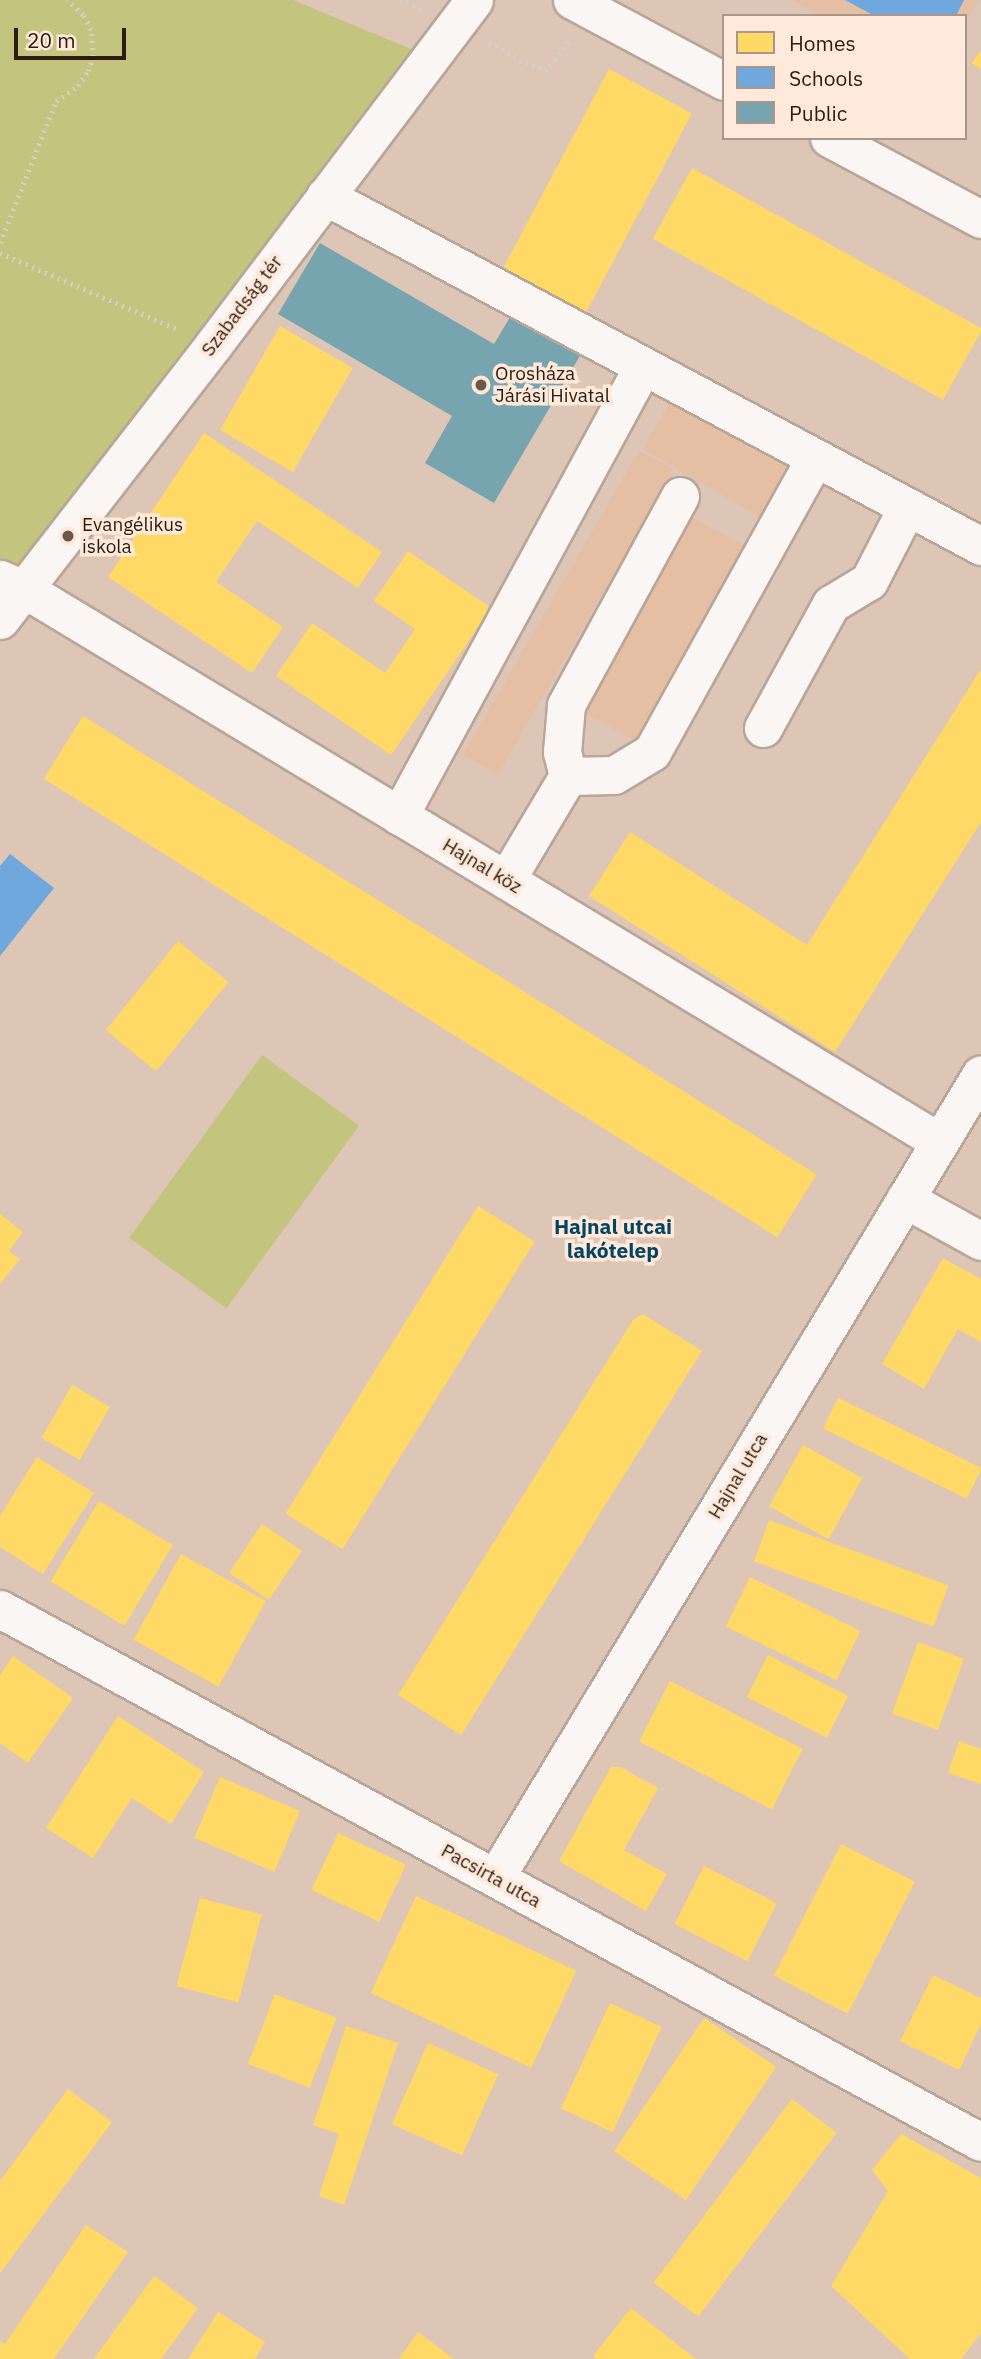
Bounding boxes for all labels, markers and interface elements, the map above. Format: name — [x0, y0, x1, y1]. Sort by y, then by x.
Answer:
scale bar — [18, 14, 130, 58]
legend — [722, 14, 967, 140]
text: 20 m — [27, 26, 76, 54]
text: Homes — [789, 29, 856, 57]
text: Schools — [789, 64, 863, 92]
text: Public — [789, 99, 847, 127]
street label: Szabadság tér — [197, 251, 287, 361]
place label: Orosháza Járási Hivatal — [495, 363, 610, 407]
marker: Orosháza Járási Hivatal — [473, 377, 489, 393]
place label: Evangélikus iskola — [82, 514, 183, 558]
marker: Evangélikus iskola — [60, 528, 76, 544]
street label: Hajnal köz — [438, 834, 526, 898]
district label: Hajnal utcai lakótelep — [554, 1213, 672, 1263]
street label: Hajnal utca — [704, 1429, 772, 1523]
street label: Pacsirta utca — [437, 1839, 545, 1913]

